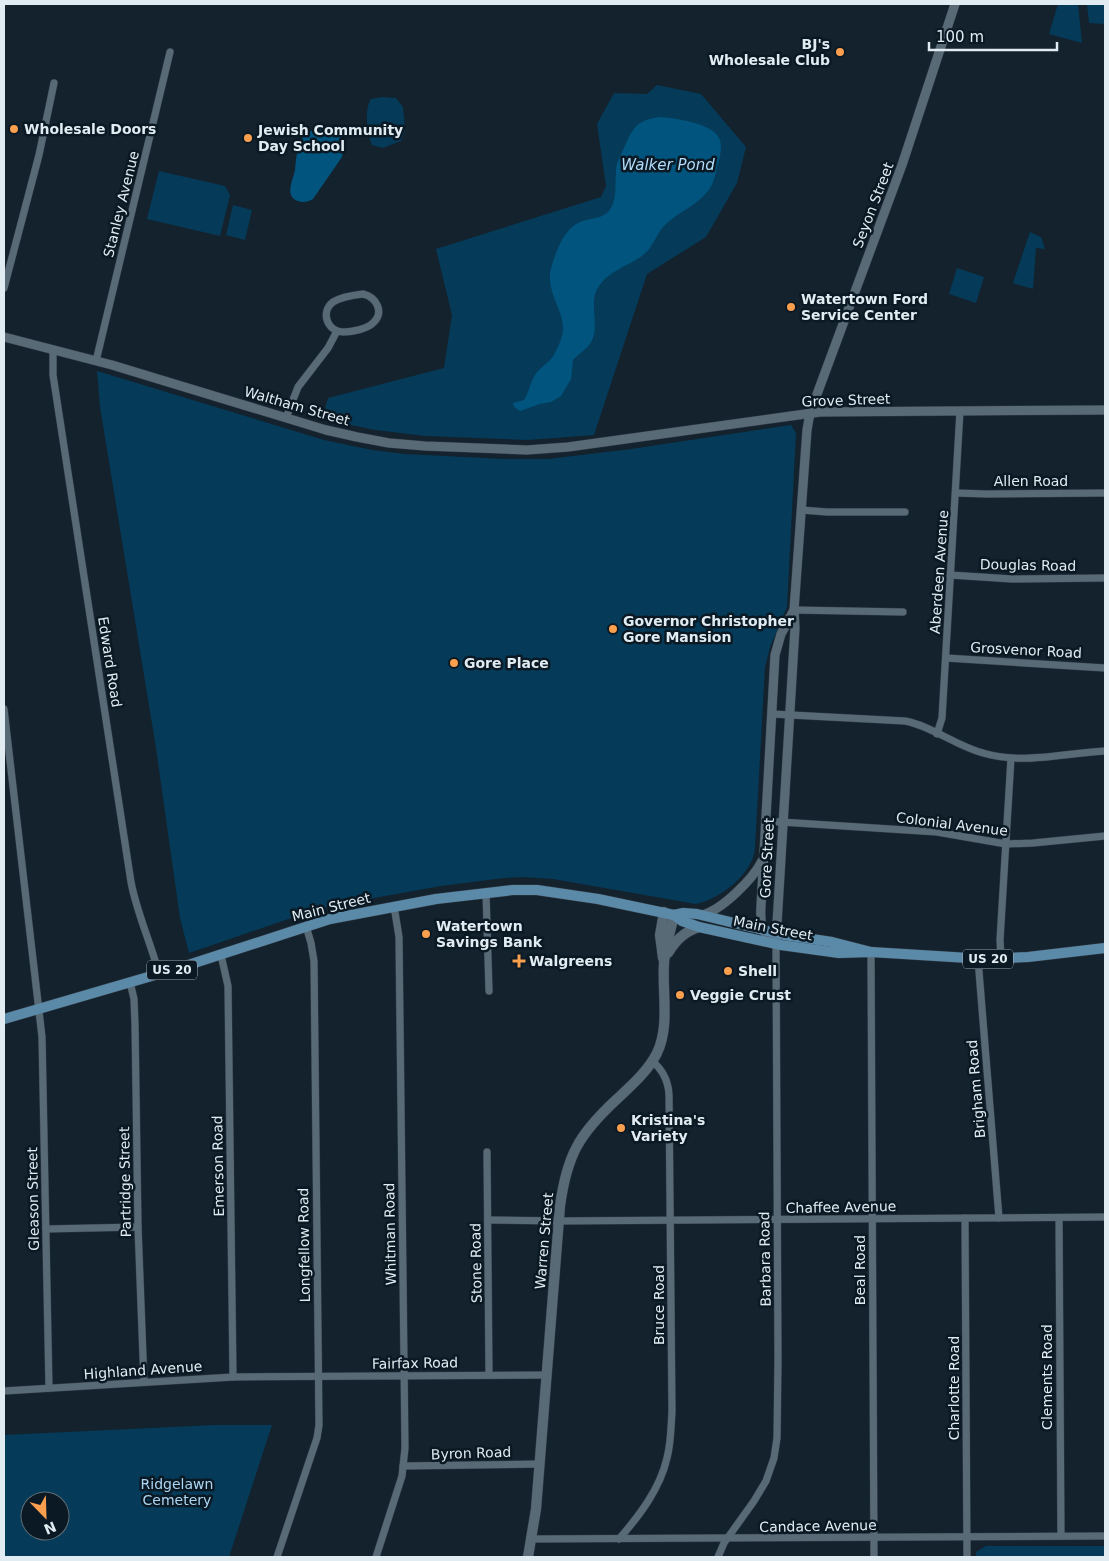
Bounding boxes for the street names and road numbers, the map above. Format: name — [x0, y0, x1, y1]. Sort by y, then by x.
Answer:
street label: Stanley Avenue — [100, 149, 142, 259]
street label: Seyon Street — [849, 160, 897, 250]
street label: Waltham Street — [242, 383, 352, 429]
street label: Grove Street — [801, 390, 891, 410]
street label: Allen Road — [994, 473, 1068, 489]
street label: Aberdeen Avenue — [927, 510, 951, 634]
street label: Douglas Road — [980, 556, 1076, 574]
street label: Edward Road — [95, 615, 125, 709]
street label: Grosvenor Road — [970, 639, 1082, 661]
street label: Colonial Avenue — [895, 809, 1009, 839]
street label: Gore Street — [757, 817, 777, 899]
street label: Main Street — [290, 889, 372, 924]
street label: Main Street — [732, 912, 814, 944]
road number: US 20 — [963, 950, 1013, 969]
road number: US 20 — [147, 960, 197, 980]
street label: Brigham Road — [964, 1039, 988, 1139]
street label: Emerson Road — [209, 1115, 227, 1217]
street label: Partridge Street — [116, 1126, 134, 1237]
street label: Gleason Street — [24, 1147, 42, 1251]
street label: Whitman Road — [381, 1182, 399, 1286]
street label: Longfellow Road — [295, 1187, 313, 1303]
street label: Warren Street — [532, 1192, 556, 1290]
street label: Chaffee Avenue — [786, 1198, 896, 1216]
street label: Barbara Road — [756, 1211, 774, 1307]
street label: Stone Road — [467, 1223, 485, 1303]
street label: Beal Road — [852, 1235, 868, 1305]
street label: Bruce Road — [651, 1265, 667, 1345]
street label: Clements Road — [1039, 1324, 1055, 1430]
street label: Charlotte Road — [946, 1336, 962, 1440]
street label: Fairfax Road — [372, 1354, 458, 1372]
street label: Highland Avenue — [83, 1358, 203, 1382]
street label: Byron Road — [431, 1444, 511, 1462]
street label: Candace Avenue — [759, 1517, 877, 1535]

